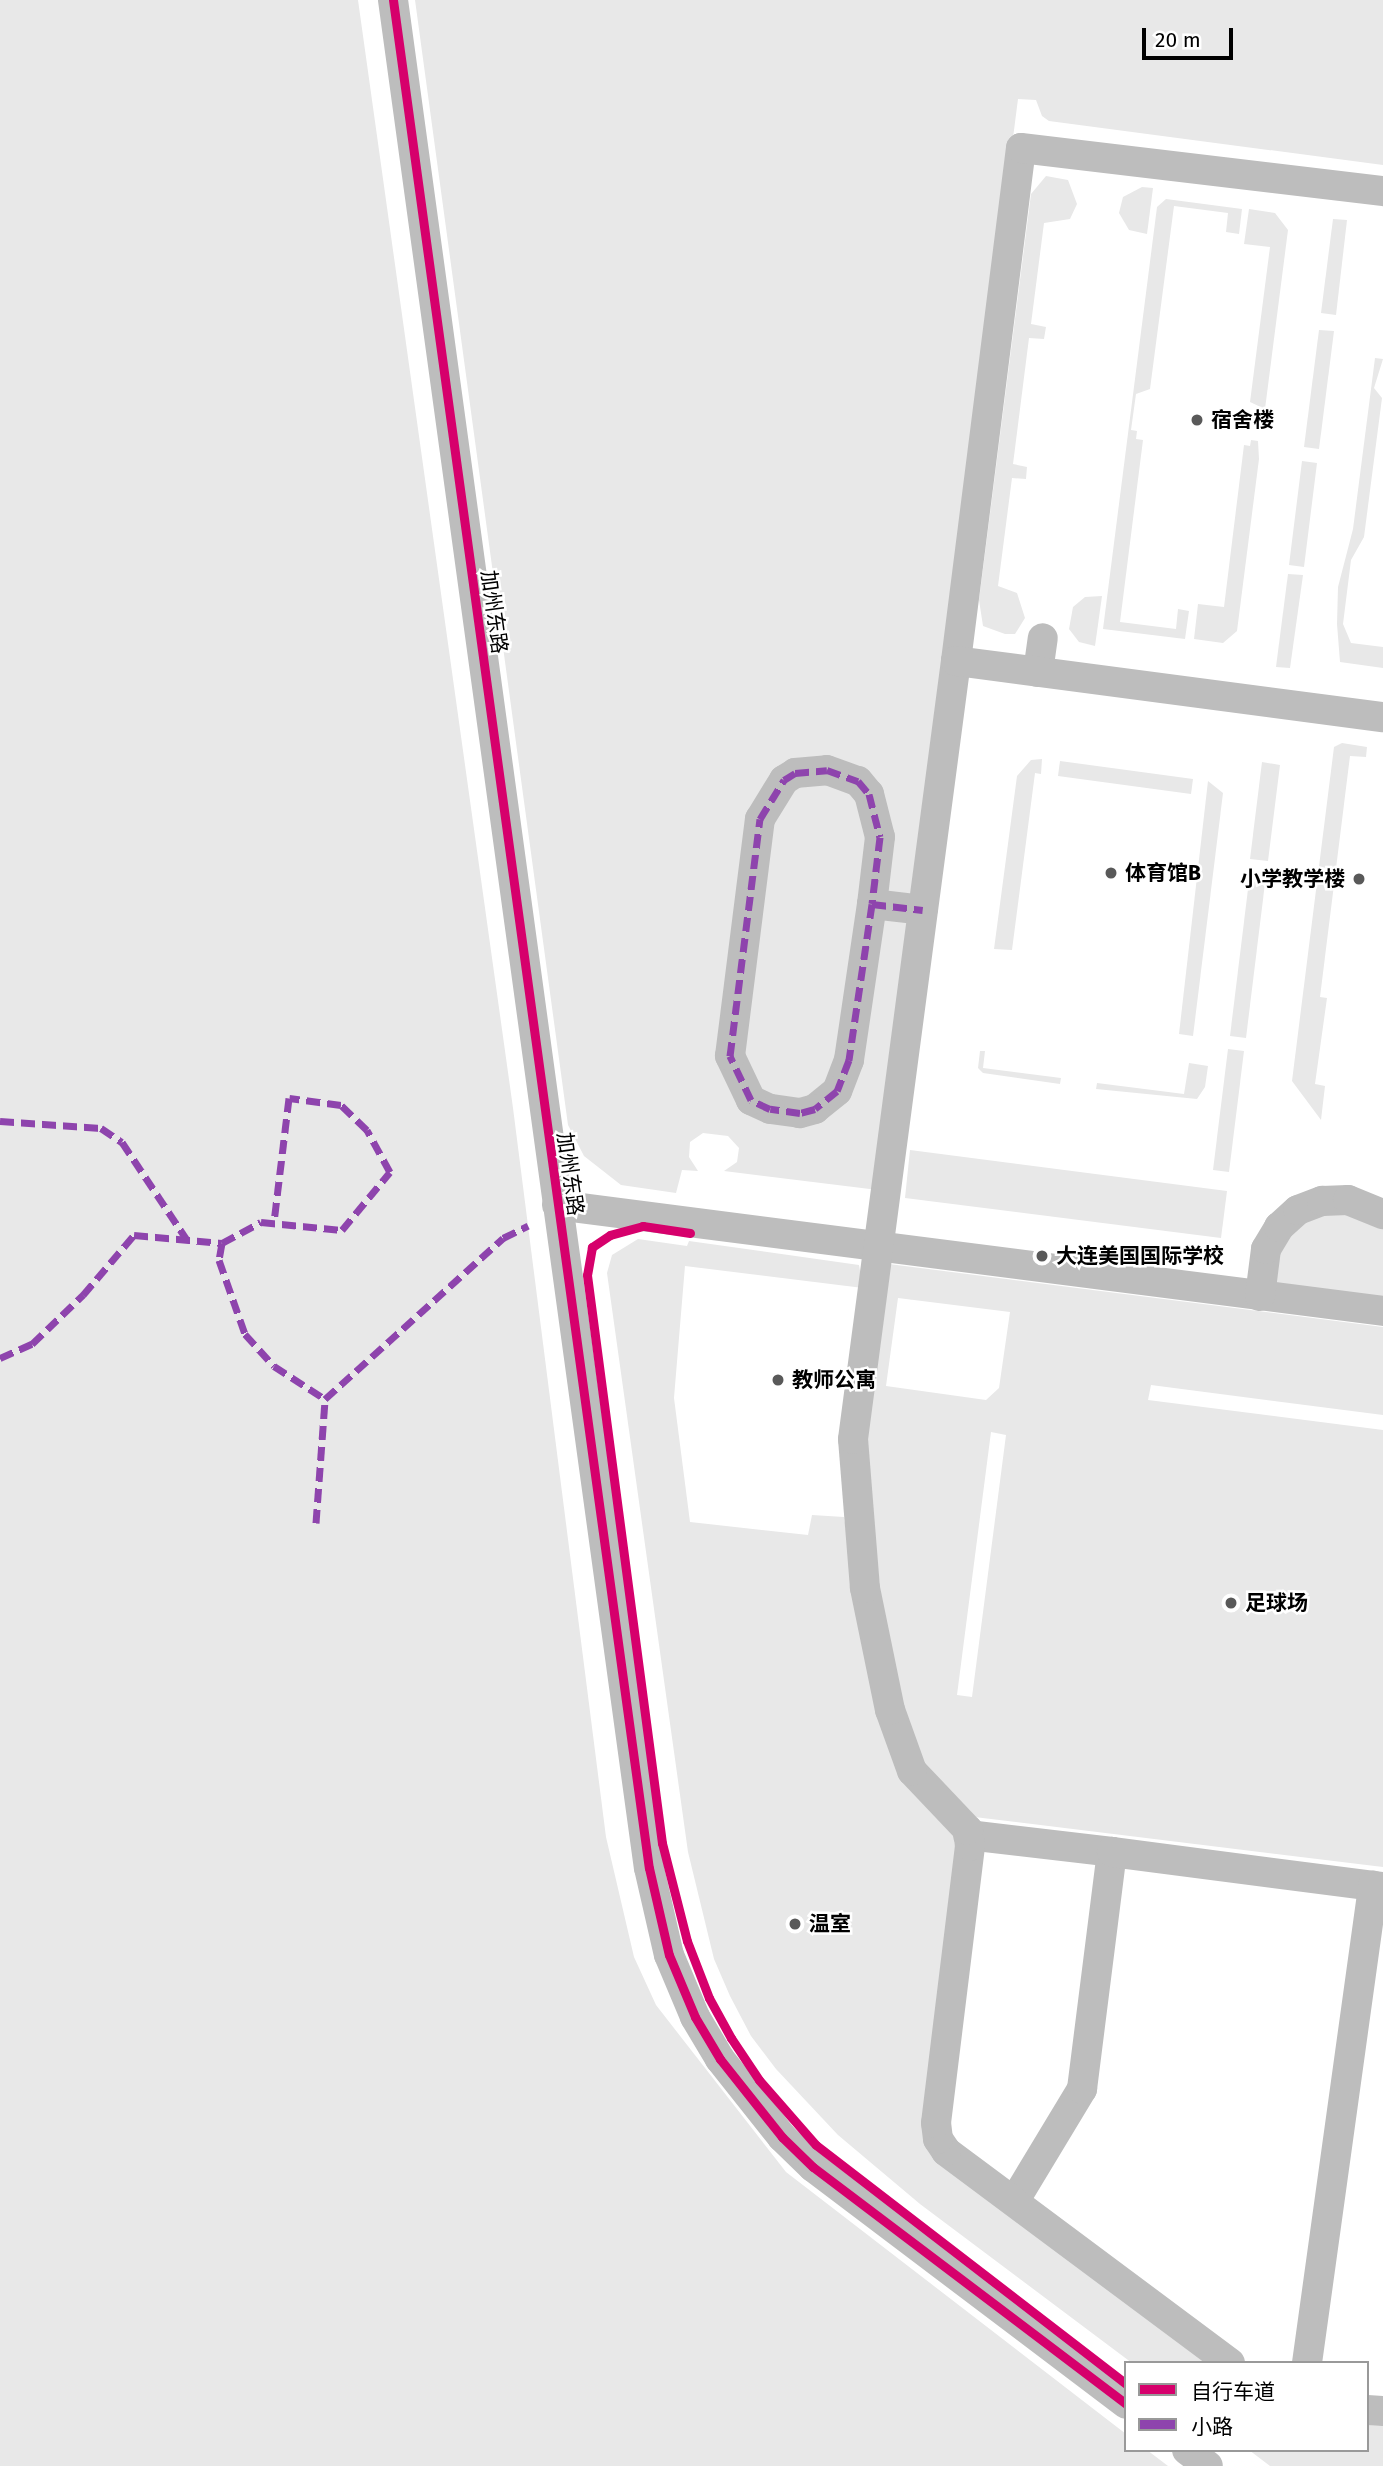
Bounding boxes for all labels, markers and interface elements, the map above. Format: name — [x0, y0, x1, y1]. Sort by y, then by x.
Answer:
scale bar — [1145, 14, 1236, 58]
text: 20 m — [1155, 27, 1201, 53]
place label: 宿舍楼 — [1211, 407, 1274, 433]
marker: 宿舍楼 — [1189, 412, 1205, 428]
street label: 加州东路 — [476, 569, 512, 655]
place label: 体育馆B — [1125, 860, 1201, 886]
marker: 体育馆B — [1103, 865, 1119, 881]
place label: 小学教学楼 — [1240, 866, 1345, 892]
marker: 小学教学楼 — [1351, 871, 1367, 887]
street label: 加州东路 — [552, 1131, 588, 1217]
place label: 大连美国国际学校 — [1056, 1243, 1224, 1269]
marker: 大连美国国际学校 — [1034, 1248, 1050, 1264]
place label: 教师公寓 — [792, 1367, 876, 1393]
marker: 教师公寓 — [770, 1372, 786, 1388]
place label: 足球场 — [1245, 1590, 1308, 1616]
marker: 足球场 — [1223, 1595, 1239, 1611]
place label: 温室 — [809, 1911, 851, 1937]
marker: 温室 — [787, 1916, 803, 1932]
legend — [1124, 2361, 1369, 2452]
text: 自行车道 — [1191, 2379, 1275, 2405]
text: 小路 — [1191, 2414, 1233, 2440]

